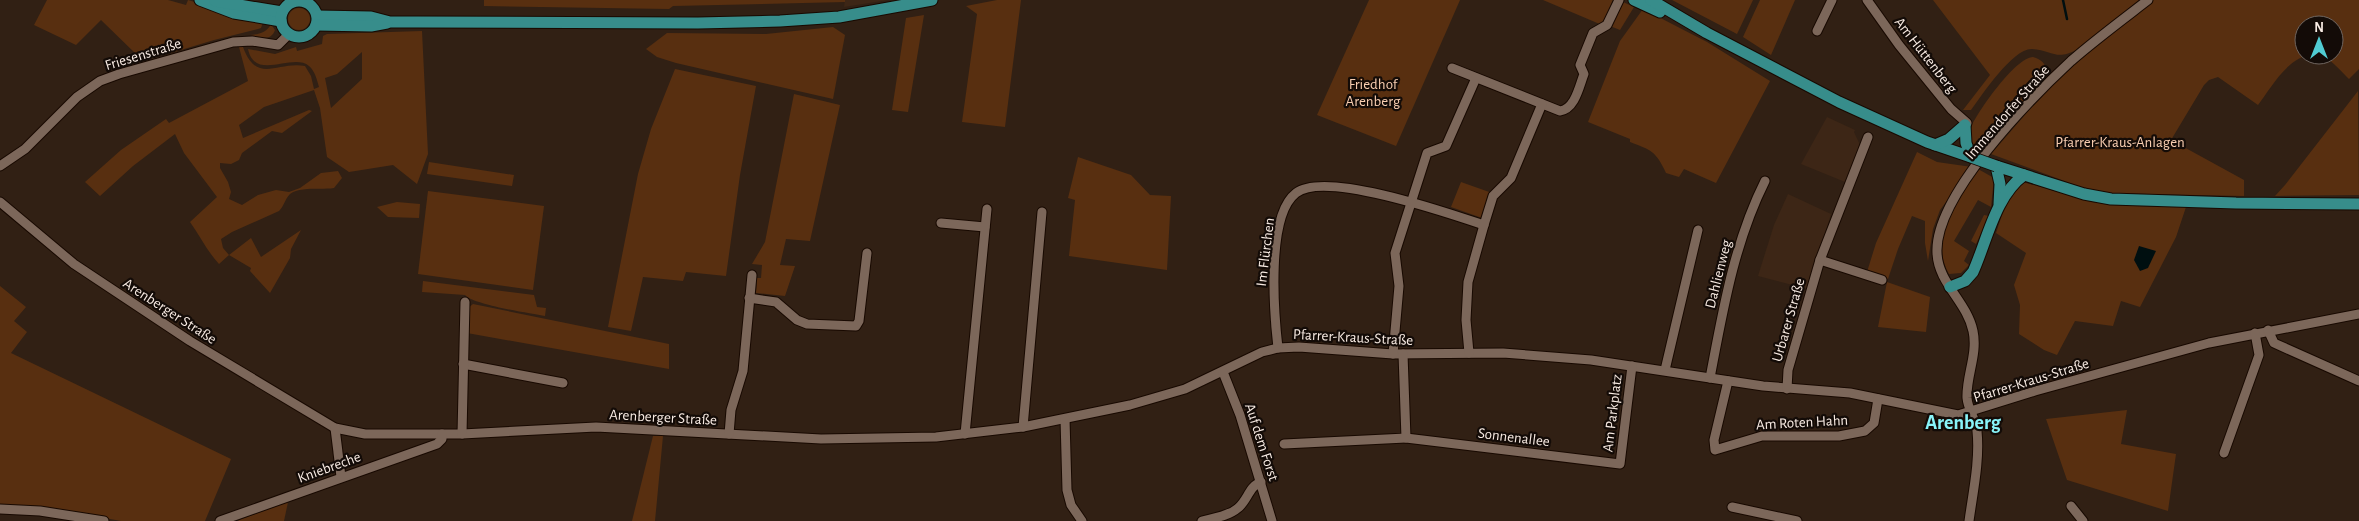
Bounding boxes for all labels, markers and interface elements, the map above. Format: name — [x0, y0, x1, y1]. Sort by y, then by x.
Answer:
street label: Am Hüttenberg — [1892, 15, 1960, 97]
north arrow — [2294, 15, 2344, 65]
text: N — [2314, 21, 2324, 35]
street label: Friesenstraße — [103, 36, 183, 73]
street label: Immendorfer Straße — [1963, 62, 2052, 162]
park label: Friedhof Arenberg — [1346, 77, 1401, 109]
park label: Pfarrer-Kraus-Anlagen — [2055, 135, 2185, 150]
street label: Im Flürchen — [1254, 217, 1277, 287]
street label: Dahlienweg — [1703, 238, 1734, 310]
street label: Arenberger Straße — [120, 276, 219, 347]
street label: Urbarer Straße — [1769, 277, 1808, 364]
street label: Pfarrer-Kraus-Straße — [1293, 327, 1413, 348]
street label: Pfarrer-Kraus-Straße — [1971, 356, 2091, 405]
street label: Am Parkplatz — [1600, 373, 1625, 453]
street label: Auf dem Forst — [1242, 402, 1281, 483]
street label: Arenberger Straße — [609, 407, 717, 428]
street label: Am Roten Hahn — [1756, 413, 1848, 432]
district label: Arenberg — [1925, 413, 2002, 433]
street label: Sonnenallee — [1477, 426, 1551, 449]
street label: Kniebreche — [296, 449, 363, 486]

